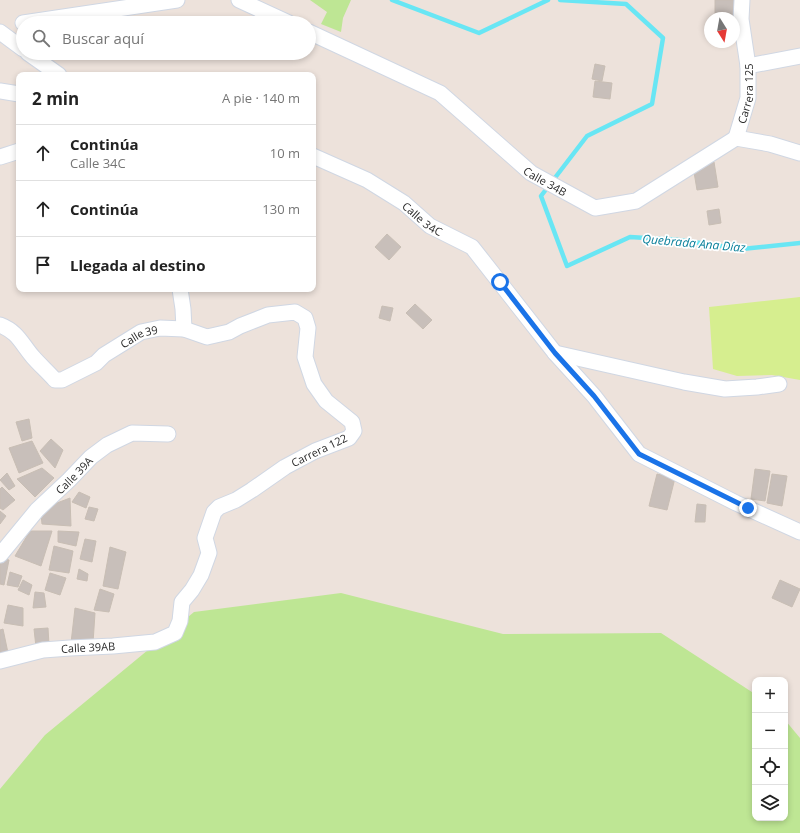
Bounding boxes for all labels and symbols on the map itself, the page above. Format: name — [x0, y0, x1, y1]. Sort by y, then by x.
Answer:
north arrow — [704, 12, 740, 48]
street label: Carrera 125 — [733, 63, 756, 125]
street label: Calle 34B — [521, 163, 570, 199]
street label: Calle 34C — [400, 198, 445, 239]
water label: Quebrada Ana Díaz — [642, 230, 747, 256]
route start — [491, 273, 509, 291]
street label: Calle 39 — [117, 321, 159, 351]
street label: Carrera 122 — [289, 430, 349, 470]
street label: Calle 39A — [52, 453, 96, 497]
route end — [739, 499, 757, 517]
street label: Calle 39AB — [61, 638, 115, 656]

